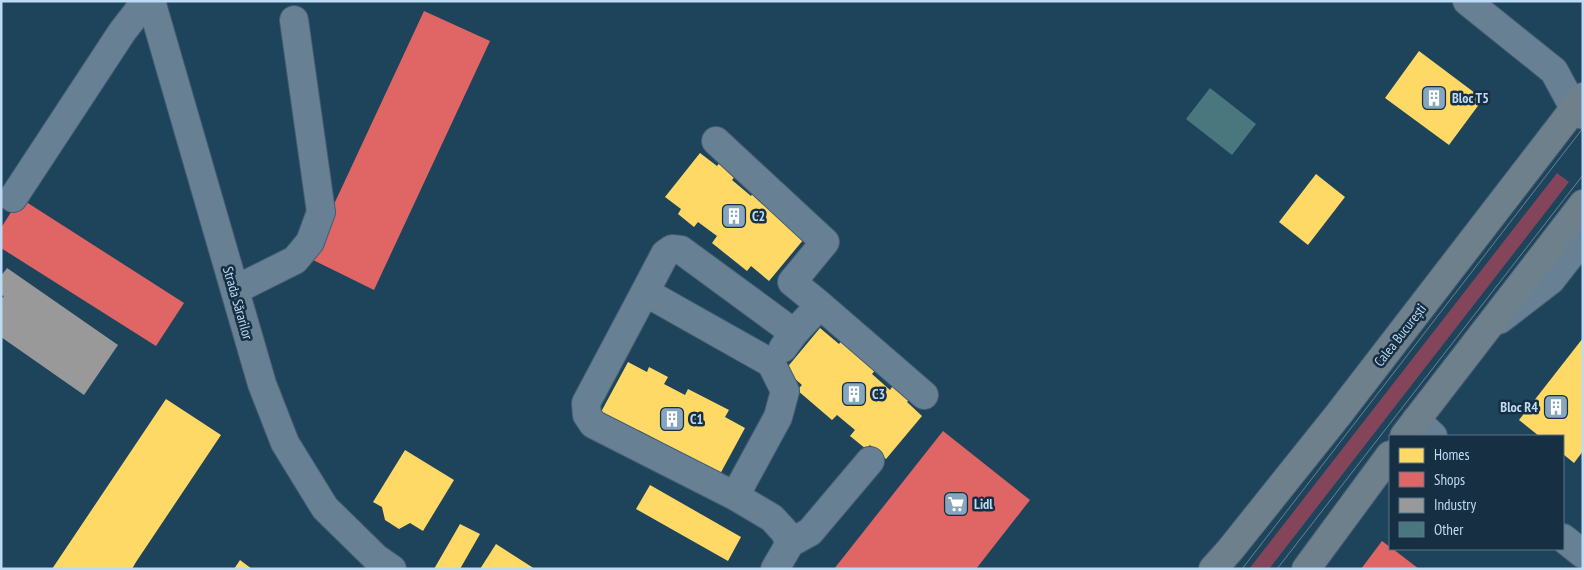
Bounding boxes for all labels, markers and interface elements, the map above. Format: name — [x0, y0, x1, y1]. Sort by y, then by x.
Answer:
building icon: Bloc T5 — [1421, 85, 1447, 111]
place label: Bloc T5 — [1452, 89, 1489, 107]
building icon: C2 — [721, 203, 747, 229]
place label: C2 — [752, 207, 765, 225]
street label: Strada Sărarilor — [219, 264, 257, 342]
street label: Calea București — [1370, 300, 1430, 370]
building icon: C3 — [841, 381, 867, 407]
place label: C3 — [872, 385, 885, 403]
building icon: Bloc R4 — [1543, 394, 1569, 420]
place label: Bloc R4 — [1500, 398, 1538, 416]
building icon: C1 — [659, 406, 685, 432]
place label: C1 — [690, 410, 703, 428]
legend — [1389, 435, 1564, 550]
text: Homes — [1434, 445, 1470, 464]
text: Shops — [1434, 470, 1465, 489]
supermarket icon: Lidl — [943, 491, 969, 517]
place label: Lidl — [974, 495, 993, 513]
text: Industry — [1434, 495, 1476, 514]
text: Other — [1434, 520, 1464, 539]

